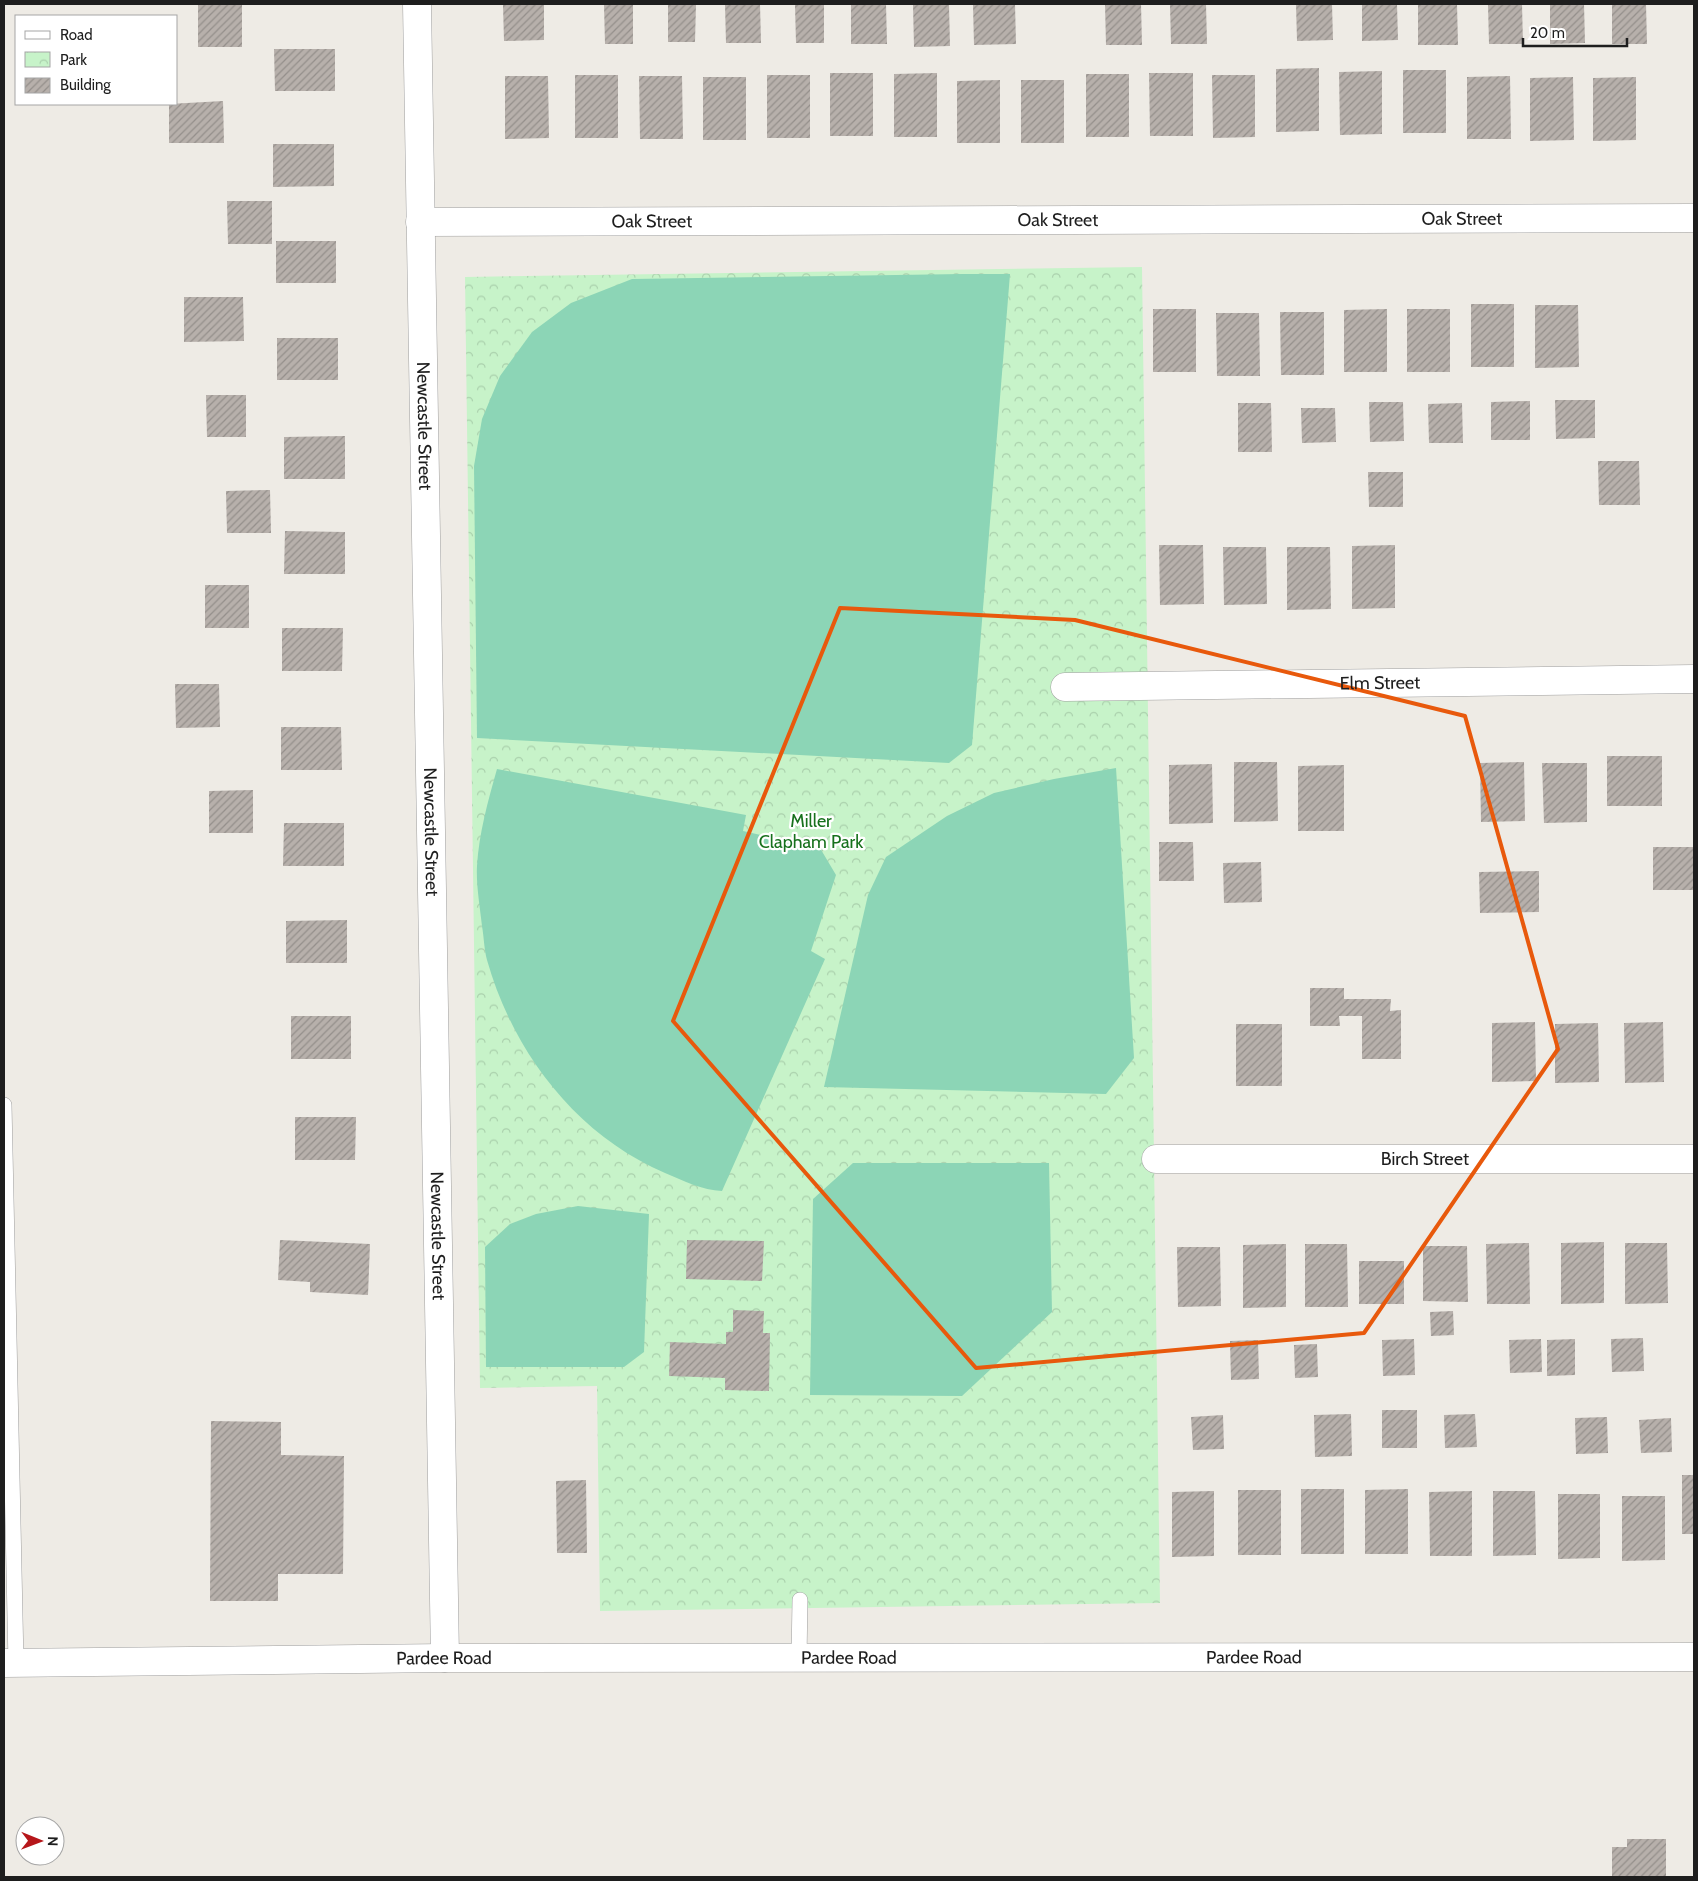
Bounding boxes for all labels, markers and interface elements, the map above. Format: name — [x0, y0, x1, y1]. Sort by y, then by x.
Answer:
legend — [15, 15, 178, 105]
scale bar — [1523, 15, 1627, 47]
text: 20 m — [1530, 24, 1565, 42]
text: Road — [60, 26, 93, 44]
text: Park — [60, 51, 87, 69]
text: Building — [60, 76, 111, 94]
street label: Oak Street — [1422, 208, 1502, 230]
street label: Oak Street — [1018, 209, 1098, 231]
street label: Oak Street — [612, 210, 692, 232]
street label: Newcastle Street — [412, 361, 436, 490]
street label: Elm Street — [1340, 671, 1420, 695]
street label: Newcastle Street — [419, 767, 443, 896]
park label: Miller Clapham Park — [759, 810, 864, 853]
street label: Birch Street — [1381, 1148, 1469, 1170]
street label: Newcastle Street — [426, 1171, 450, 1300]
street label: Pardee Road — [1206, 1646, 1302, 1668]
street label: Pardee Road — [396, 1647, 492, 1670]
street label: Pardee Road — [801, 1647, 897, 1669]
north arrow — [15, 1816, 65, 1866]
text: N — [44, 1836, 62, 1846]

